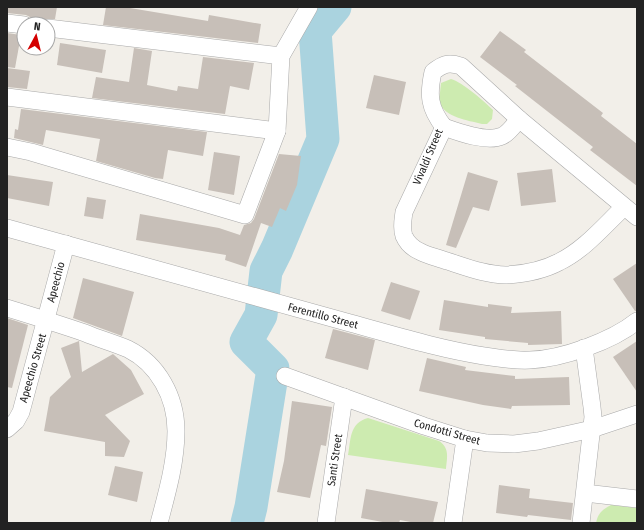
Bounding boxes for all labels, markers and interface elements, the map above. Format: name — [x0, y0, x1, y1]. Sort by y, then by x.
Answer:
north arrow — [16, 16, 56, 56]
text: N — [33, 20, 41, 33]
street label: Vivaldi Street — [410, 127, 446, 187]
street label: Apeechio — [44, 260, 68, 304]
street label: Ferentillo Street — [286, 300, 360, 332]
street label: Apeechio Street — [17, 332, 49, 404]
street label: Condotti Street — [412, 416, 482, 448]
street label: Santi Street — [325, 433, 345, 487]

